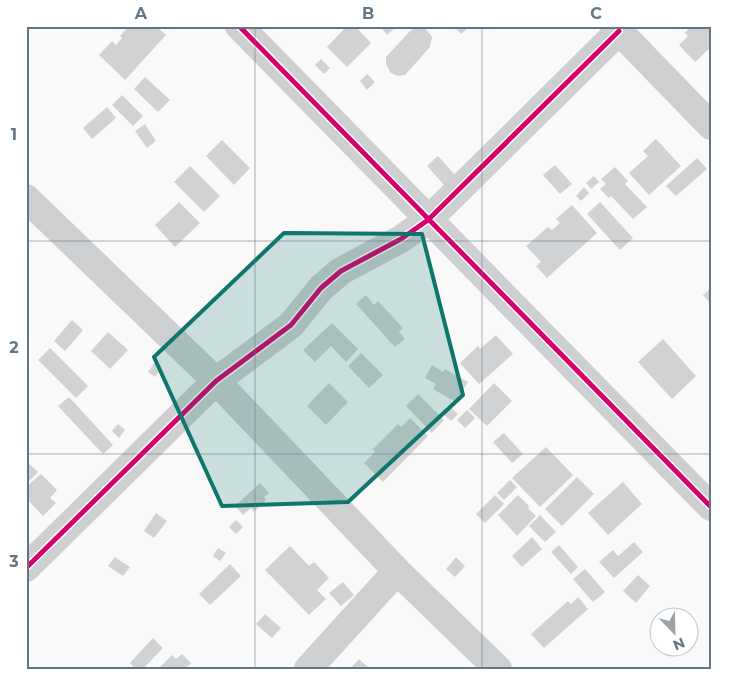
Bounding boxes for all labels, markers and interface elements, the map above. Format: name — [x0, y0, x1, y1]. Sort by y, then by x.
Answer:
text: A — [134, 4, 148, 23]
text: B — [362, 4, 374, 23]
text: C — [590, 4, 602, 23]
text: 1 — [11, 125, 17, 144]
text: 2 — [9, 338, 19, 357]
text: 3 — [8, 552, 19, 571]
north arrow — [650, 608, 700, 658]
text: N — [670, 633, 688, 654]

